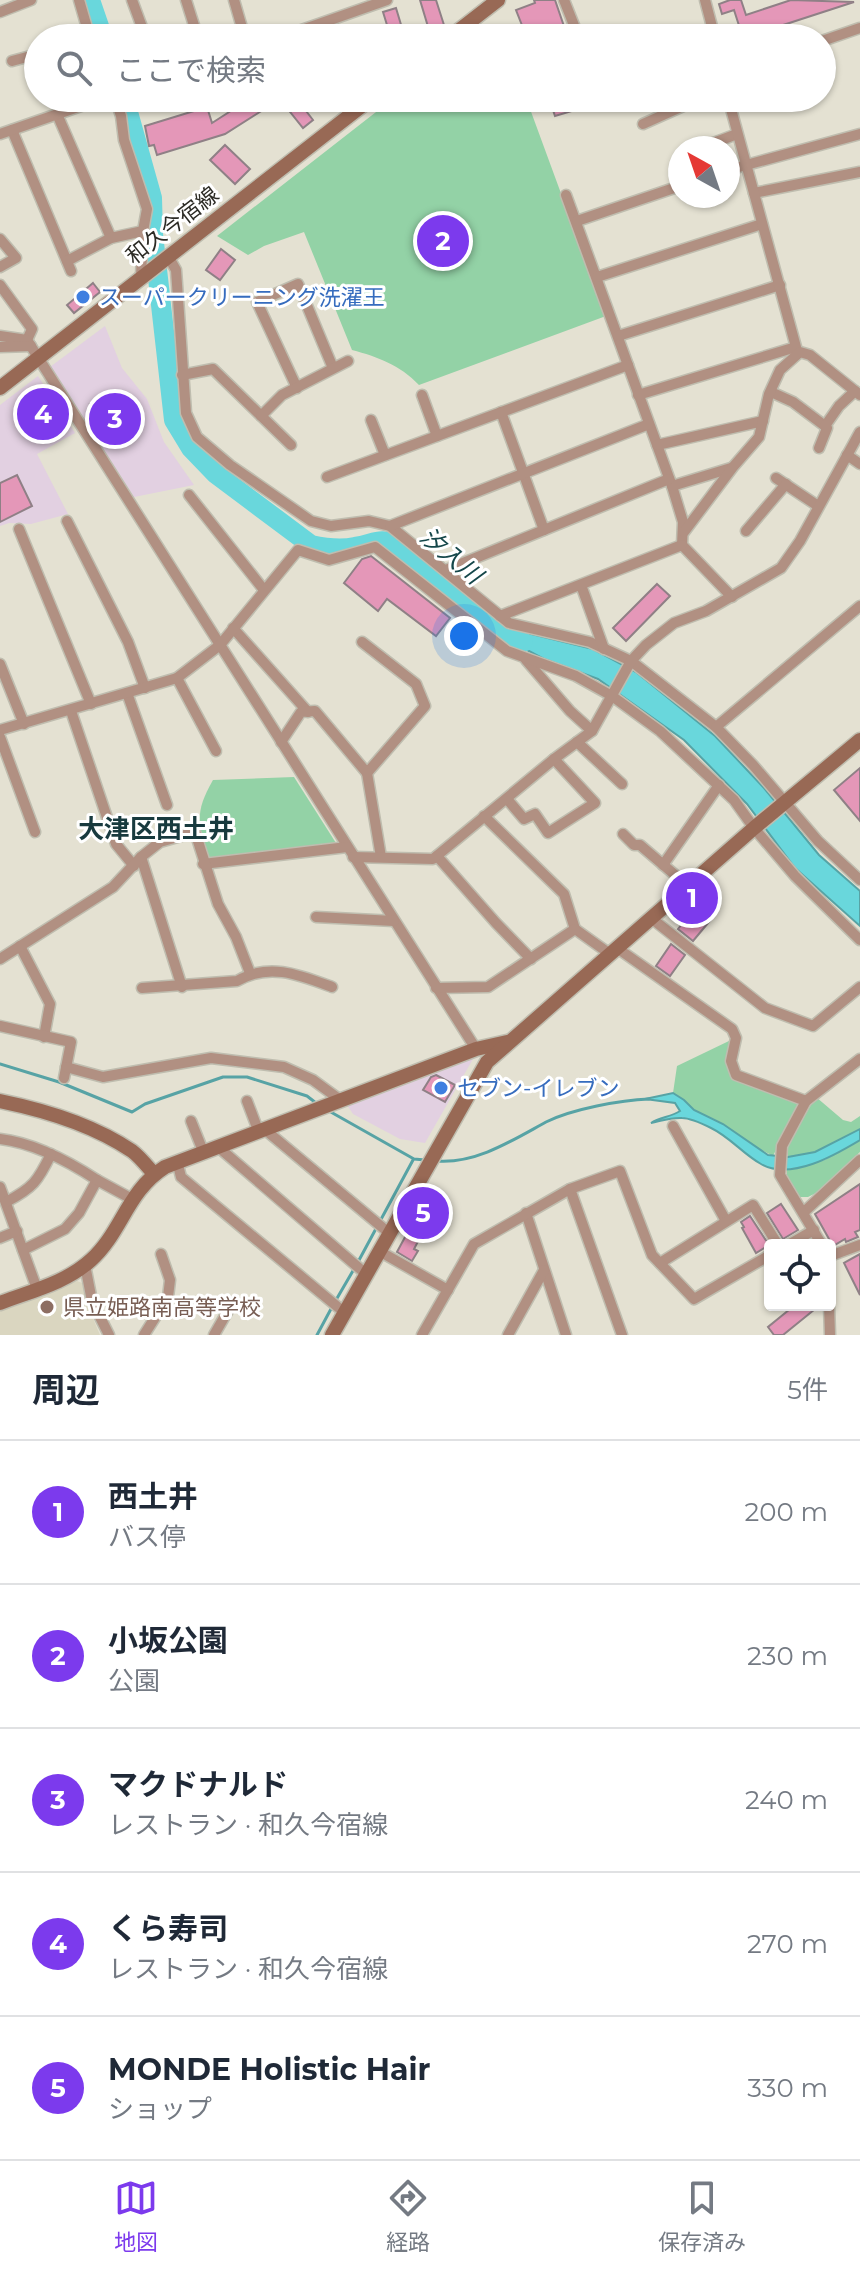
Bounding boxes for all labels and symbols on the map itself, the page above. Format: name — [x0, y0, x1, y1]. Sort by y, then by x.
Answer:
north arrow — [668, 136, 740, 208]
street label: 和久今宿線 — [121, 181, 224, 270]
pin: 2 — [417, 211, 469, 271]
place label: スーパークリーニング洗濯王 — [99, 284, 385, 311]
marker: スーパークリーニング洗濯王 — [74, 288, 92, 306]
pin: 4 — [17, 384, 69, 444]
pin: 3 — [89, 389, 141, 449]
water label: 汐入川 — [414, 521, 491, 592]
your location — [444, 616, 484, 656]
district label: 大津区西土井 — [78, 813, 234, 845]
pin: 1 — [666, 868, 718, 928]
place label: セブン-イレブン — [457, 1075, 619, 1102]
marker: セブン-イレブン — [432, 1079, 450, 1097]
pin: 5 — [397, 1183, 449, 1243]
place label: 県立姫路南高等学校 — [63, 1294, 261, 1321]
marker: 県立姫路南高等学校 — [38, 1298, 56, 1316]

